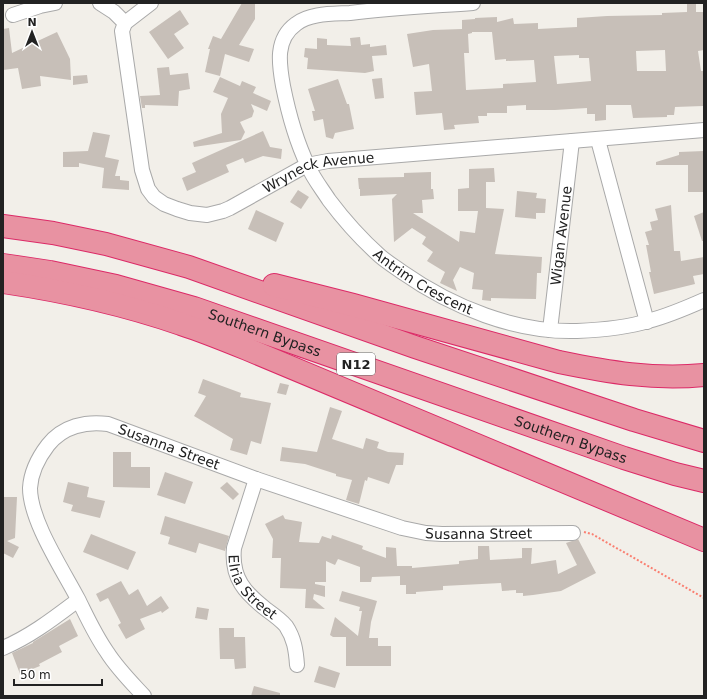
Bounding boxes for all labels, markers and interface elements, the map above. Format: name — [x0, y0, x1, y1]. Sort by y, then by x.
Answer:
north arrow — [12, 12, 52, 52]
text: N — [27, 16, 37, 29]
street label: Wryneck Avenue — [260, 149, 375, 196]
street label: Wigan Avenue — [547, 185, 575, 286]
street label: Antrim Crescent — [370, 246, 476, 318]
street label: Southern Bypass — [206, 306, 323, 360]
road number: N12 — [337, 353, 375, 375]
street label: Southern Bypass — [512, 412, 629, 466]
street label: Susanna Street — [116, 421, 222, 473]
street label: Susanna Street — [425, 525, 533, 542]
street label: Elria Street — [225, 554, 281, 623]
scale bar — [14, 661, 102, 687]
text: 50 m — [20, 668, 51, 682]

